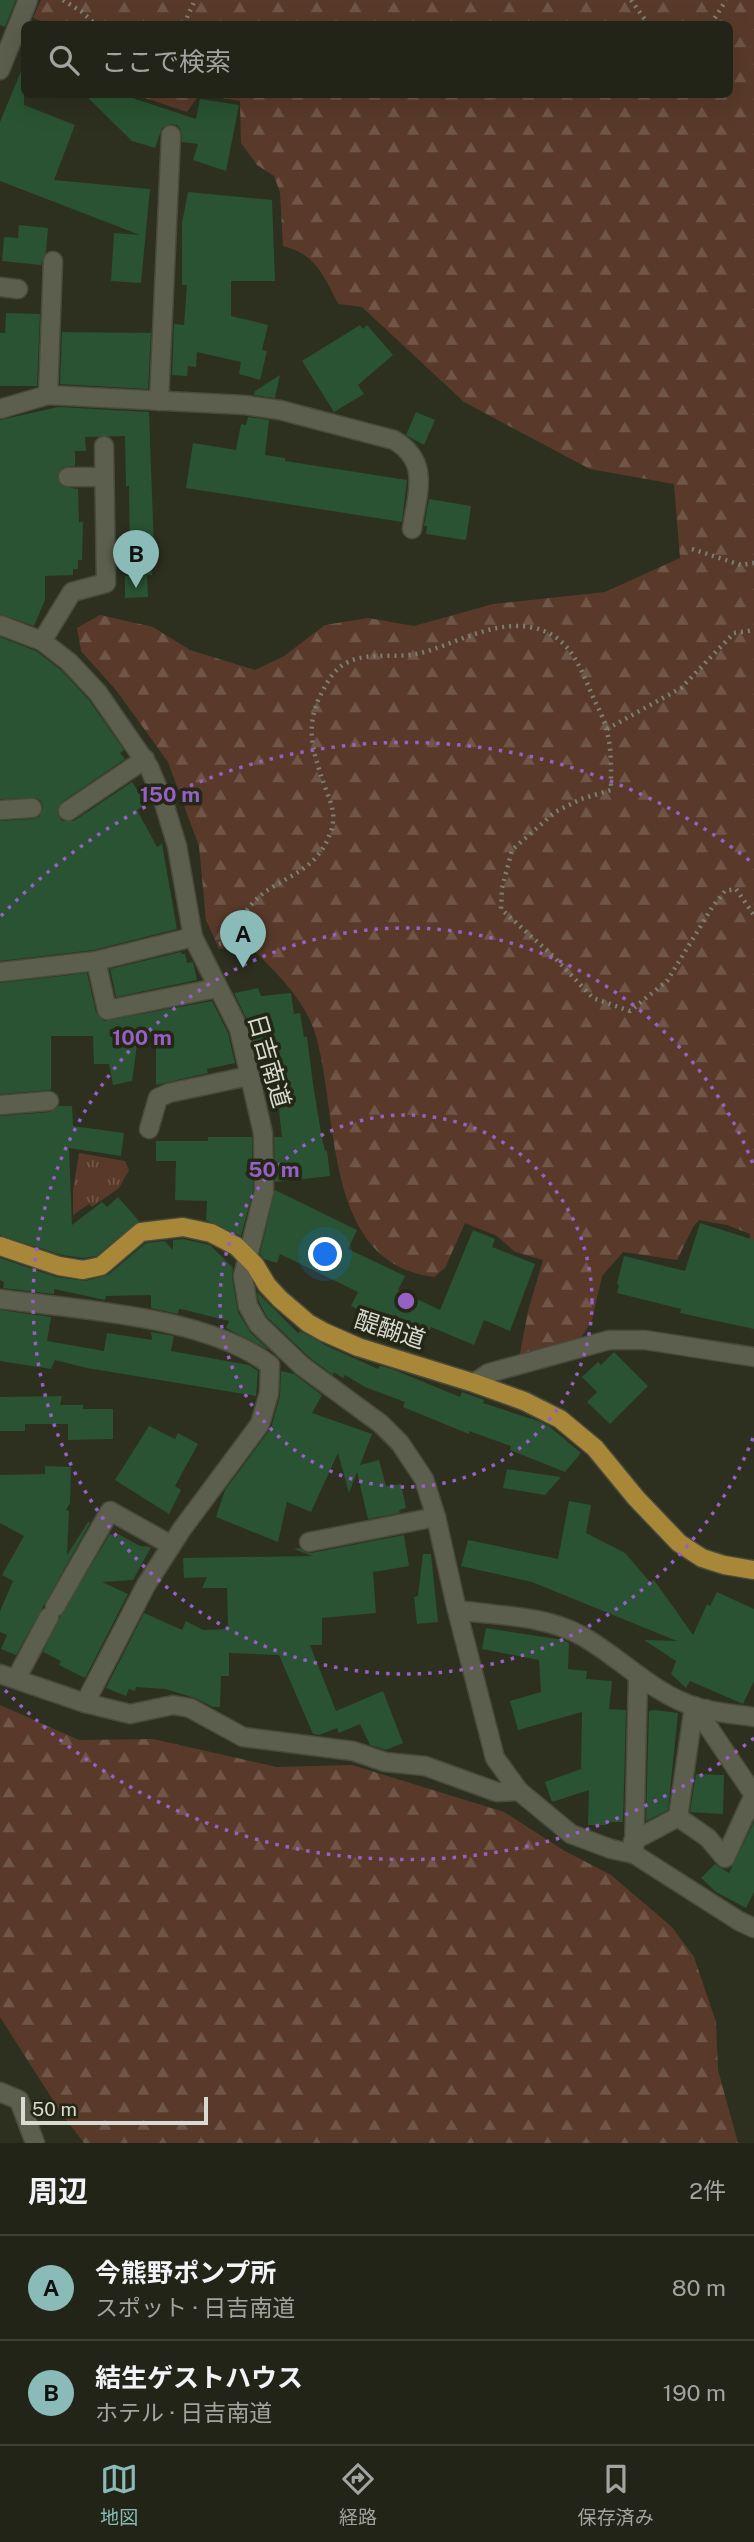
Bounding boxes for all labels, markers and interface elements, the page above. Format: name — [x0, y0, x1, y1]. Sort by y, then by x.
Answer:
search box — [21, 21, 733, 98]
icon: search — [45, 41, 83, 79]
text: ここで検索 — [101, 46, 231, 77]
pin: B — [113, 530, 159, 588]
text: 150 m — [140, 782, 200, 807]
pin: A — [220, 910, 266, 968]
street label: 日吉南道 — [243, 1011, 297, 1111]
text: 100 m — [112, 1025, 172, 1050]
text: 50 m — [248, 1157, 300, 1182]
your location — [308, 1237, 342, 1271]
centre of rings — [394, 1289, 418, 1313]
street label: 醍醐道 — [352, 1305, 429, 1353]
scale bar — [21, 2094, 208, 2126]
text: 50 m — [32, 2098, 77, 2120]
text: 周辺 — [28, 2173, 88, 2209]
text: 2件 — [689, 2177, 726, 2204]
text: 今熊野ポンプ所 — [95, 2257, 276, 2288]
text: A — [43, 2274, 59, 2301]
text: 80 m — [672, 2274, 726, 2301]
text: スポット · 日吉南道 — [95, 2294, 295, 2321]
text: 結生ゲストハウス — [95, 2362, 303, 2393]
text: B — [43, 2379, 59, 2406]
text: 190 m — [663, 2379, 726, 2406]
text: ホテル · 日吉南道 — [95, 2399, 272, 2426]
tab: 地図 — [100, 2460, 138, 2529]
tab: 経路 — [339, 2460, 377, 2529]
tab: 保存済み — [578, 2460, 654, 2529]

